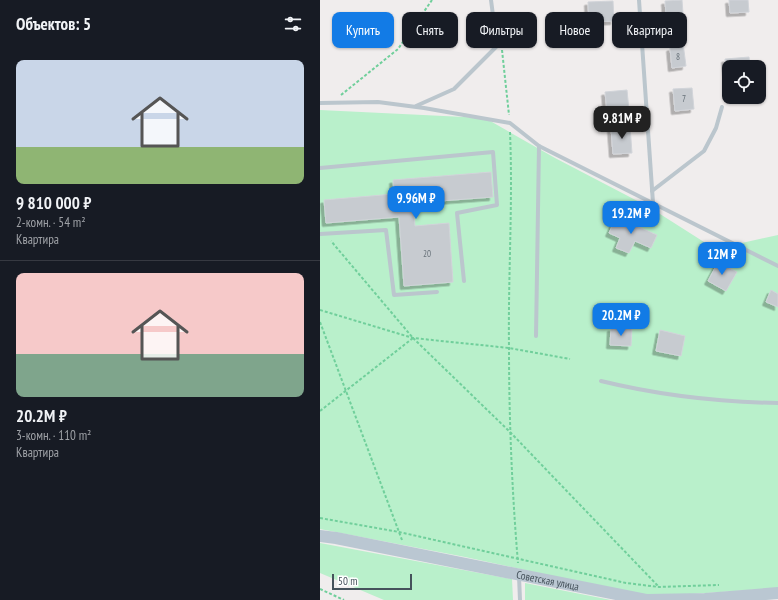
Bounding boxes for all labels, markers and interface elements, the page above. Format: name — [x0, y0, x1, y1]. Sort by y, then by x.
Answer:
chip: Купить — [332, 12, 394, 48]
chip: Снять — [402, 12, 458, 48]
chip: Фильтры — [466, 12, 537, 48]
chip: Новое — [545, 12, 604, 48]
chip: Квартира — [612, 12, 687, 48]
text: Объектов: 5 — [16, 13, 91, 35]
icon: filters — [282, 13, 304, 35]
house number: 8 — [676, 51, 680, 62]
map controls — [722, 60, 766, 104]
button: locate — [722, 60, 766, 104]
icon: home — [124, 86, 196, 158]
house number: 7 — [682, 93, 686, 104]
pin: 9.81M ₽ — [585, 106, 659, 140]
text: 9.81M ₽ — [603, 110, 641, 127]
pin: 9.96M ₽ — [379, 186, 453, 220]
text: 9.96M ₽ — [397, 190, 435, 207]
text: 9 810 000 ₽ — [16, 192, 91, 214]
pin: 19.2M ₽ — [594, 201, 668, 235]
text: 19.2M ₽ — [612, 205, 650, 222]
text: 2-комн. · 54 m² — [16, 214, 86, 231]
text: Квартира — [16, 231, 59, 248]
pin: 12M ₽ — [694, 242, 750, 276]
text: 12M ₽ — [707, 246, 737, 263]
house number: 20 — [423, 248, 431, 259]
icon: home — [124, 299, 196, 371]
pin: 20.2M ₽ — [584, 303, 658, 337]
text: 20.2M ₽ — [602, 307, 640, 324]
text: 20.2M ₽ — [16, 405, 67, 427]
text: 3-комн. · 110 m² — [16, 427, 91, 444]
text: Квартира — [16, 444, 59, 461]
street label: Советская улица — [515, 567, 580, 593]
scale bar — [332, 572, 412, 591]
text: 50 m — [338, 574, 357, 588]

